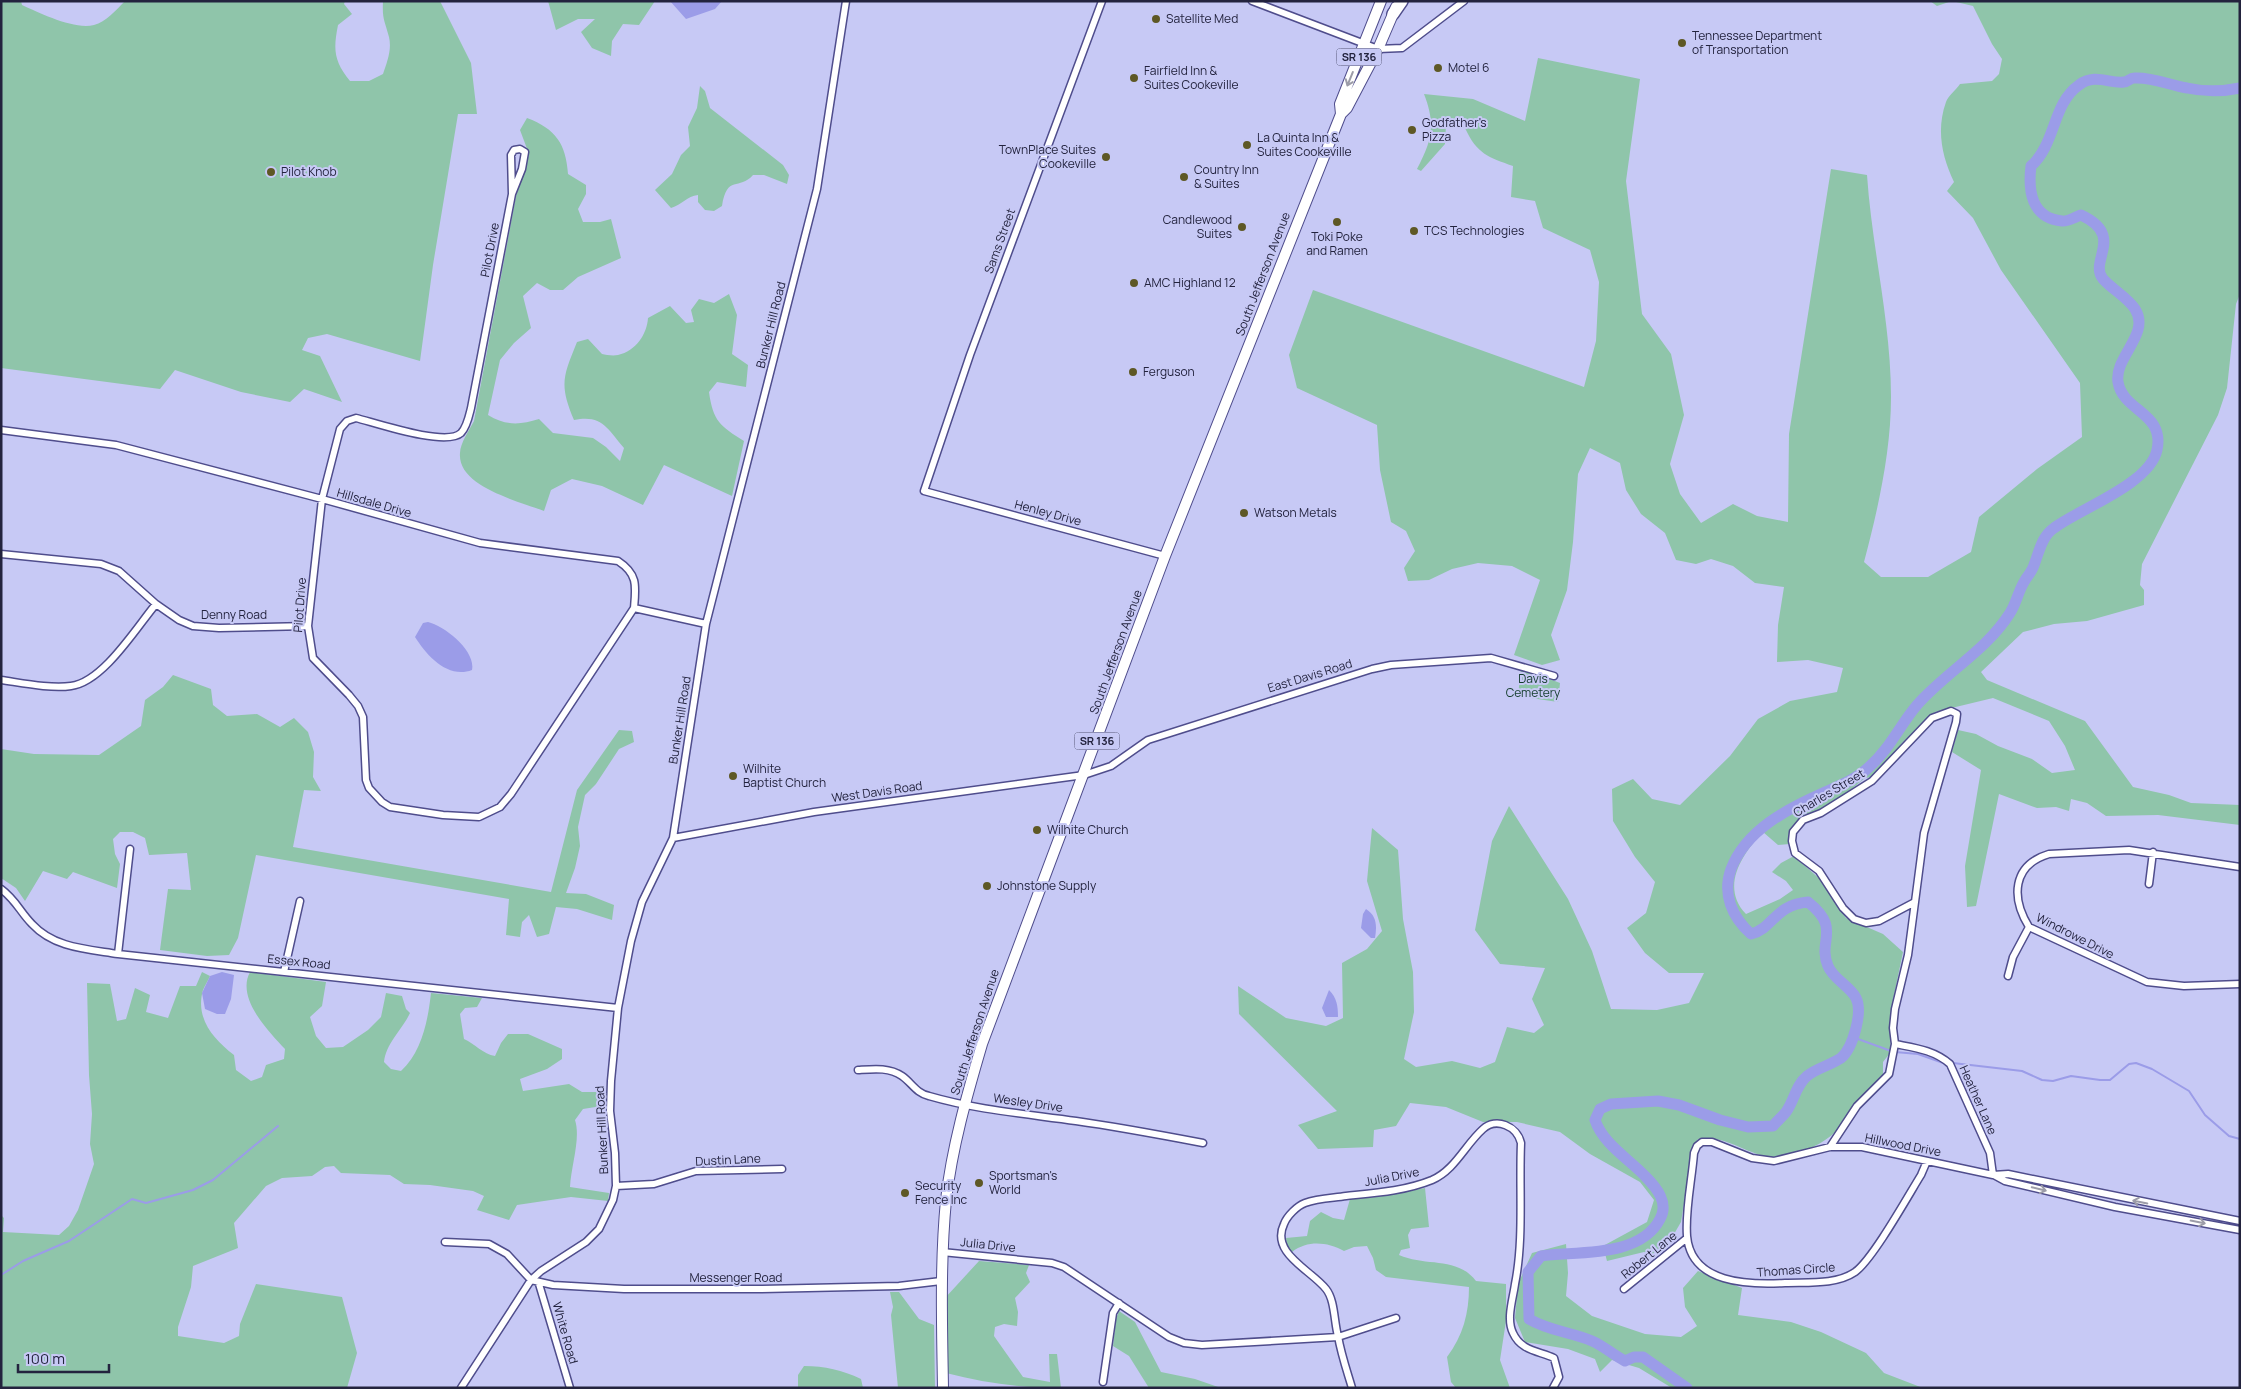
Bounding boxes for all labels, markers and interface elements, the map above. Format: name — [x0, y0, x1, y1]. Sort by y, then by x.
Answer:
place label: Satellite Med — [1166, 10, 1238, 27]
marker: Satellite Med — [1150, 13, 1162, 25]
place label: Tennessee Department of Transportation — [1692, 27, 1822, 58]
marker: Tennessee Department of Transportation — [1676, 37, 1688, 49]
road number: SR 136 — [1336, 48, 1382, 66]
place label: Motel 6 — [1448, 59, 1489, 76]
place label: Fairfield Inn & Suites Cookeville — [1144, 62, 1239, 93]
marker: Motel 6 — [1432, 62, 1444, 74]
one-way arrow — [1345, 71, 1354, 86]
marker: Fairfield Inn & Suites Cookeville — [1128, 72, 1140, 84]
place label: Godfather's Pizza — [1422, 114, 1487, 145]
marker: Godfather's Pizza — [1406, 124, 1418, 136]
place label: La Quinta Inn & Suites Cookeville — [1257, 129, 1352, 160]
marker: La Quinta Inn & Suites Cookeville — [1241, 139, 1253, 151]
place label: TownPlace Suites Cookeville — [999, 141, 1096, 172]
marker: TownPlace Suites Cookeville — [1100, 151, 1112, 163]
place label: Country Inn & Suites — [1194, 161, 1259, 192]
place label: Pilot Knob — [281, 163, 337, 180]
marker: Pilot Knob — [265, 166, 277, 178]
marker: Country Inn & Suites — [1178, 171, 1190, 183]
street label: Sams Street — [980, 206, 1019, 276]
street label: South Jefferson Avenue — [1231, 209, 1294, 338]
place label: Candlewood Suites — [1163, 211, 1232, 242]
marker: Toki Poke and Ramen — [1331, 216, 1343, 228]
street label: Pilot Drive — [476, 221, 503, 279]
marker: Candlewood Suites — [1236, 221, 1248, 233]
place label: TCS Technologies — [1424, 222, 1524, 239]
marker: TCS Technologies — [1408, 225, 1420, 237]
place label: Toki Poke and Ramen — [1306, 228, 1368, 259]
place label: AMC Highland 12 — [1144, 274, 1236, 291]
marker: AMC Highland 12 — [1128, 277, 1140, 289]
street label: Bunker Hill Road — [752, 280, 789, 370]
place label: Ferguson — [1143, 363, 1195, 380]
marker: Ferguson — [1127, 366, 1139, 378]
street label: Hillsdale Drive — [335, 484, 413, 521]
street label: Henley Drive — [1013, 495, 1083, 530]
place label: Watson Metals — [1254, 504, 1337, 521]
marker: Watson Metals — [1238, 507, 1250, 519]
street label: Pilot Drive — [289, 577, 310, 633]
street label: South Jefferson Avenue — [1085, 587, 1146, 716]
street label: Denny Road — [201, 606, 267, 623]
street label: East Davis Road — [1266, 655, 1354, 696]
park label: Davis Cemetery — [1506, 670, 1561, 701]
street label: Bunker Hill Road — [664, 675, 695, 765]
road number: SR 136 — [1074, 732, 1120, 749]
place label: Wilhite Baptist Church — [743, 760, 826, 791]
street label: Charles Street — [1790, 764, 1868, 821]
marker: Wilhite Baptist Church — [727, 770, 739, 782]
street label: West Davis Road — [830, 777, 923, 806]
place label: Wilhite Church — [1047, 821, 1128, 838]
marker: Wilhite Church — [1031, 824, 1043, 836]
place label: Johnstone Supply — [997, 877, 1097, 894]
marker: Johnstone Supply — [981, 880, 993, 892]
street label: Windrowe Drive — [2033, 909, 2117, 963]
street label: Essex Road — [267, 950, 331, 973]
street label: South Jefferson Avenue — [946, 967, 1003, 1097]
street label: Heather Lane — [1956, 1062, 2001, 1137]
street label: Bunker Hill Road — [591, 1085, 612, 1175]
street label: Wesley Drive — [992, 1089, 1064, 1116]
street label: Hillwood Drive — [1864, 1129, 1943, 1160]
street label: Dustin Lane — [695, 1149, 761, 1170]
street label: Julia Drive — [1363, 1163, 1421, 1190]
place label: Sportsman's World — [989, 1167, 1057, 1198]
place label: Security Fence Inc — [915, 1177, 968, 1208]
marker: Sportsman's World — [973, 1177, 985, 1189]
one-way arrow — [2030, 1185, 2046, 1194]
marker: Security Fence Inc — [899, 1187, 911, 1199]
one-way arrow — [2133, 1197, 2149, 1207]
one-way arrow — [2189, 1218, 2205, 1228]
street label: Robert Lane — [1617, 1227, 1680, 1282]
street label: Julia Drive — [960, 1233, 1016, 1256]
street label: Thomas Circle — [1756, 1258, 1836, 1281]
street label: Messenger Road — [690, 1269, 782, 1286]
street label: White Road — [549, 1300, 582, 1366]
scale bar — [18, 1342, 109, 1374]
text: 100 m — [25, 1348, 65, 1369]

